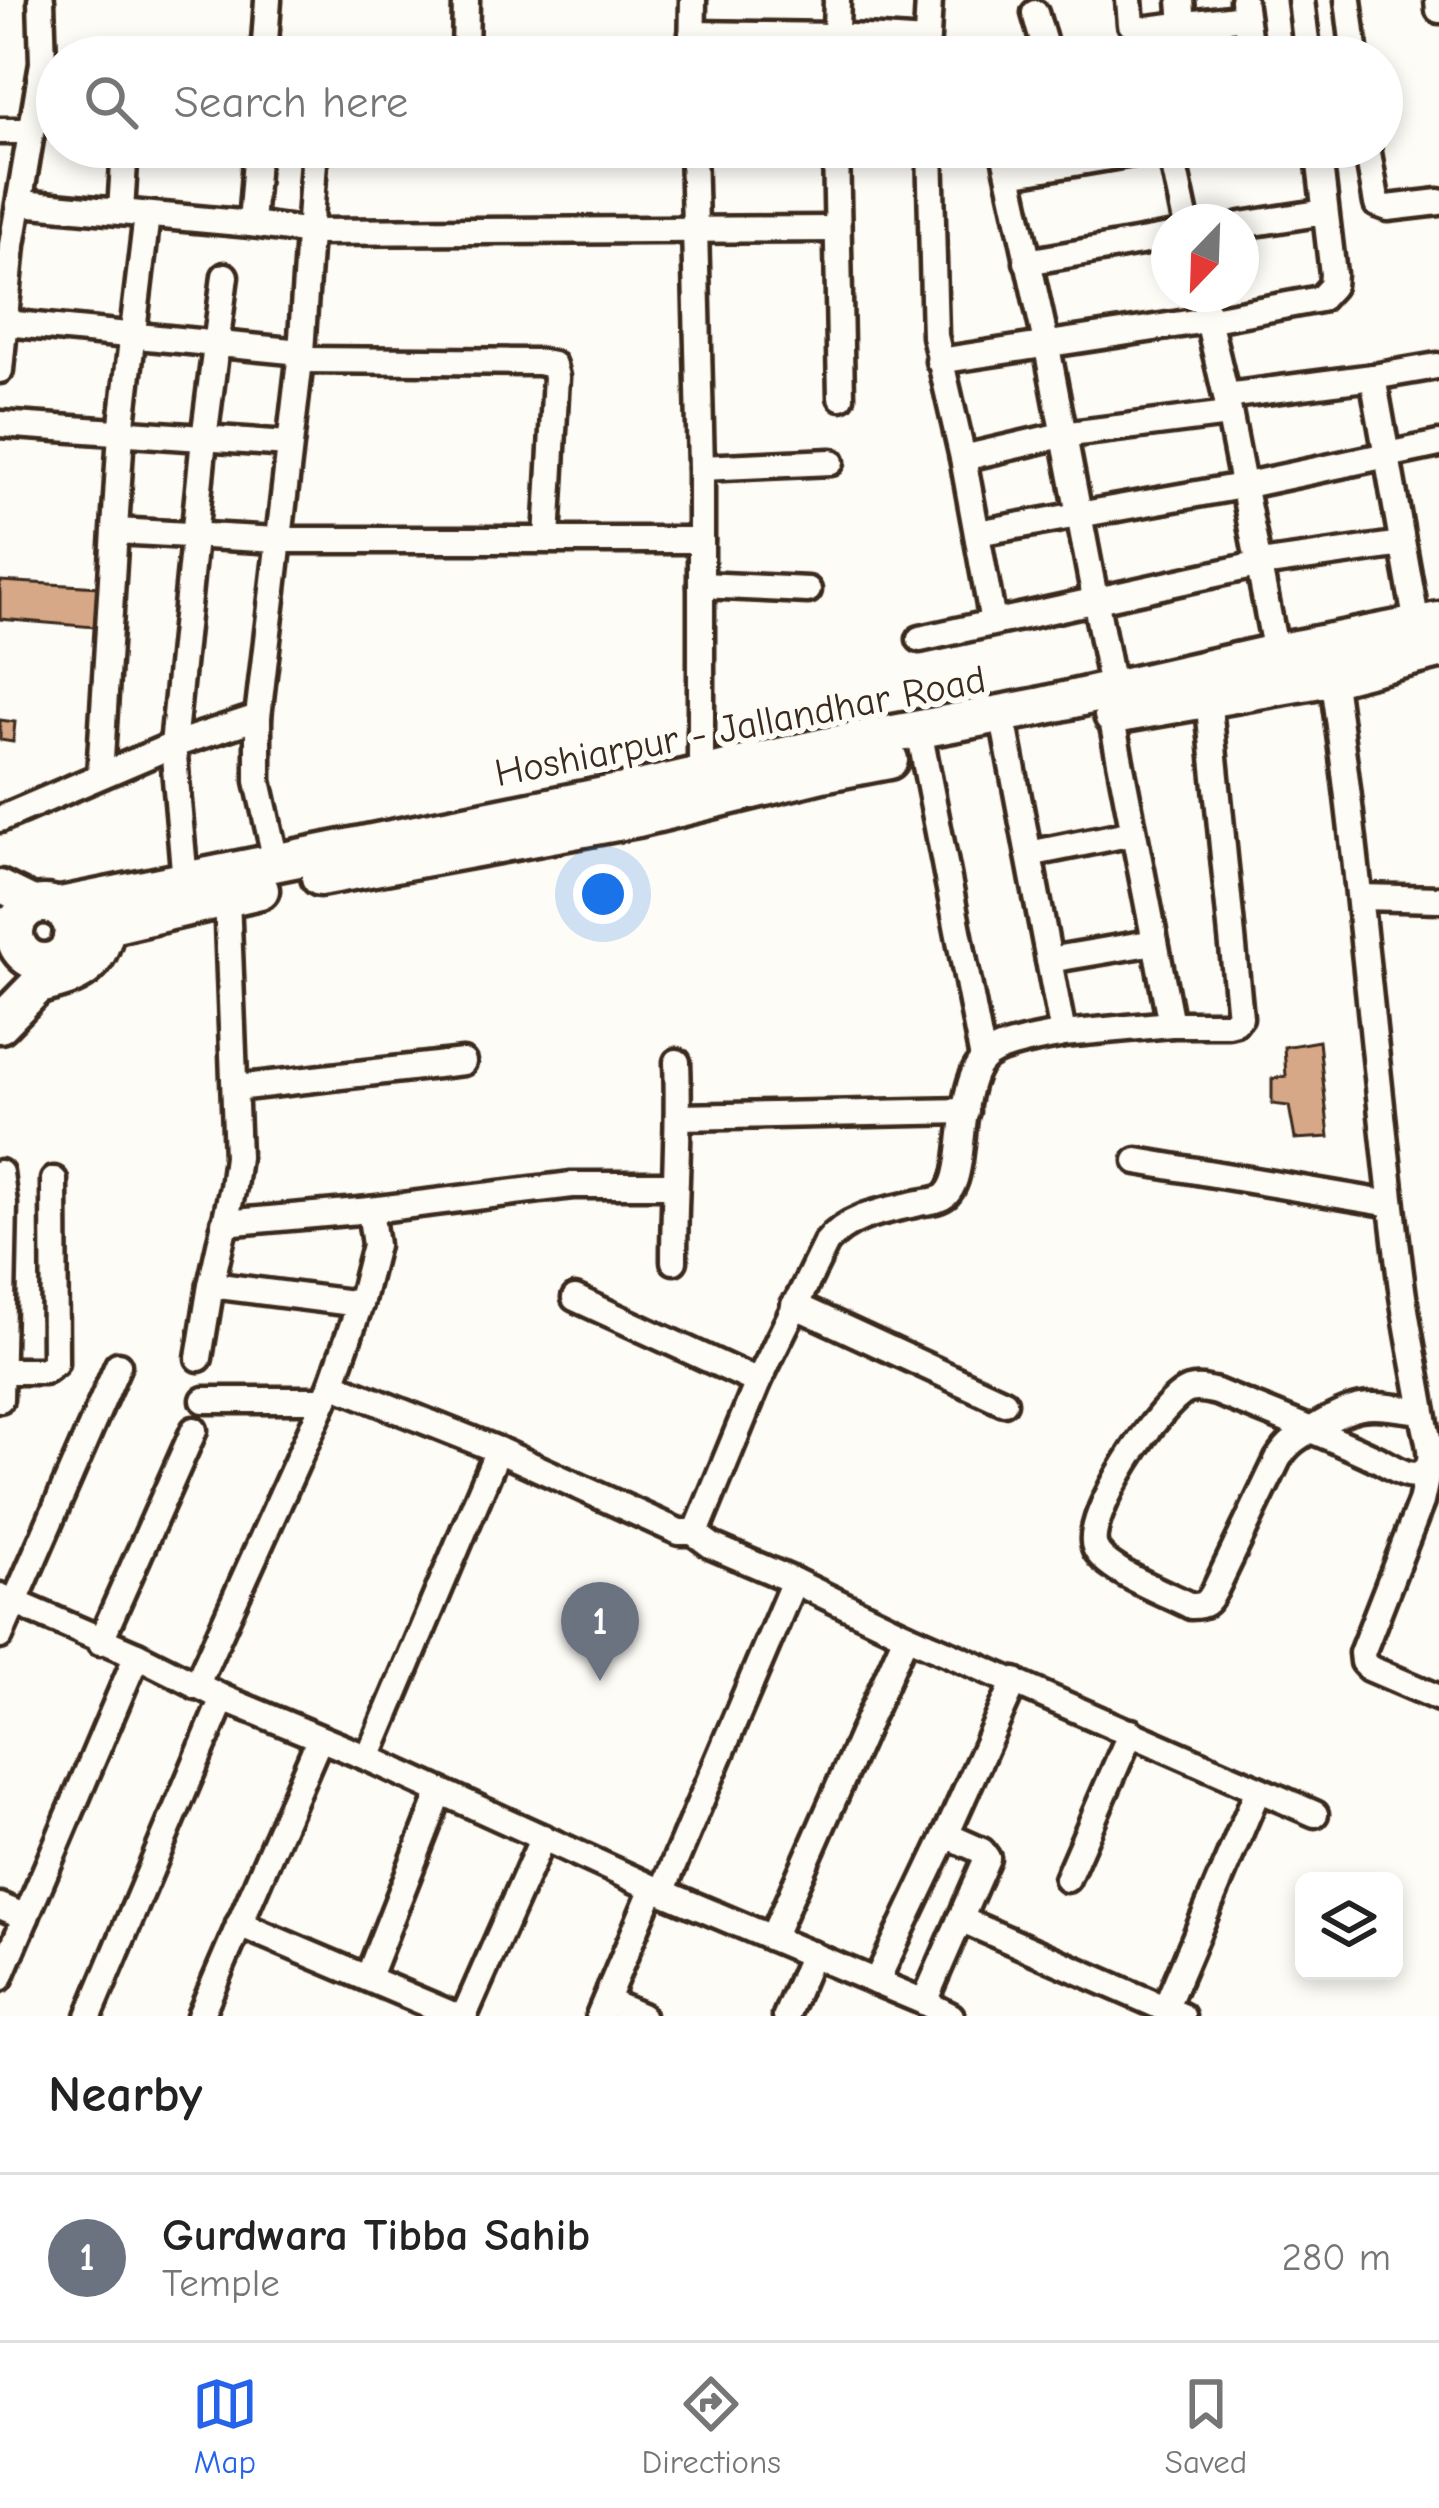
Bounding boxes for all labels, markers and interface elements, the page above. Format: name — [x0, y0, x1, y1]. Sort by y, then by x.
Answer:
search box — [36, 36, 1403, 168]
icon: search — [78, 69, 144, 135]
text: Search here — [174, 76, 408, 128]
north arrow — [1151, 204, 1259, 312]
street label: Hoshiarpur - Jallandhar Road — [491, 657, 990, 796]
your location — [573, 864, 633, 924]
pin: 1 — [561, 1582, 639, 1681]
map controls — [1295, 1872, 1403, 1980]
button: layers — [1295, 1872, 1403, 1980]
text: Nearby — [48, 2065, 202, 2124]
text: Gurdwara Tibba Sahib — [162, 2209, 590, 2261]
text: 1 — [79, 2235, 95, 2280]
text: 280 m — [1281, 2235, 1391, 2280]
text: Temple — [162, 2261, 280, 2306]
tab: Map — [192, 2371, 258, 2481]
tab: Directions — [642, 2371, 781, 2481]
tab: Saved — [1165, 2371, 1247, 2481]

